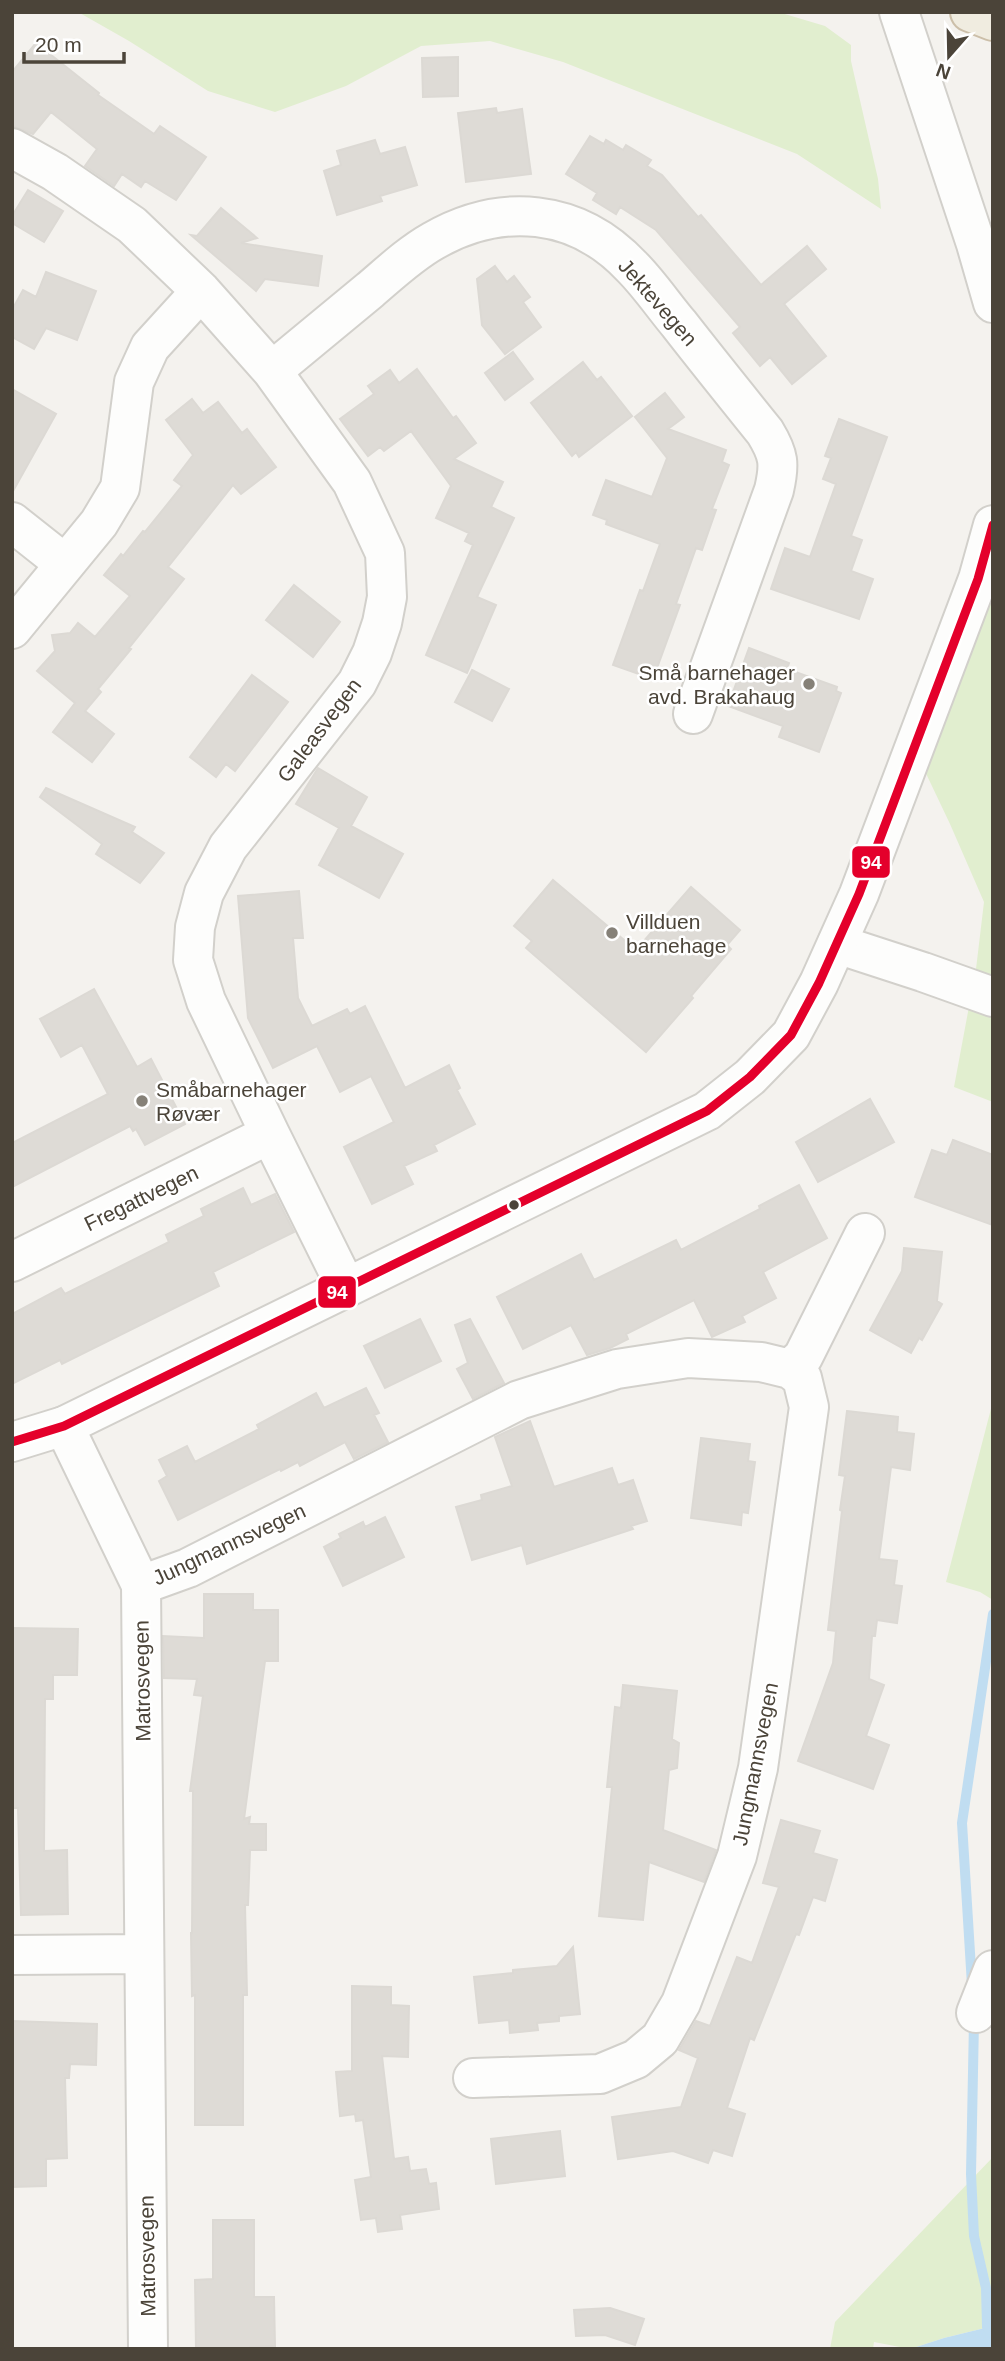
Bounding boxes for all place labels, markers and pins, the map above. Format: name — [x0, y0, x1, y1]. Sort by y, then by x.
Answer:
place label: Små barnehager avd. Brakahaug — [639, 661, 795, 708]
marker: Små barnehager avd. Brakahaug — [801, 676, 817, 692]
place label: Villduen barnehage — [626, 910, 726, 957]
marker: Villduen barnehage — [604, 925, 620, 941]
place label: Småbarnehager Røvær — [156, 1078, 307, 1125]
marker: Småbarnehager Røvær — [134, 1093, 150, 1109]
unlabelled marker — [507, 1198, 521, 1212]

